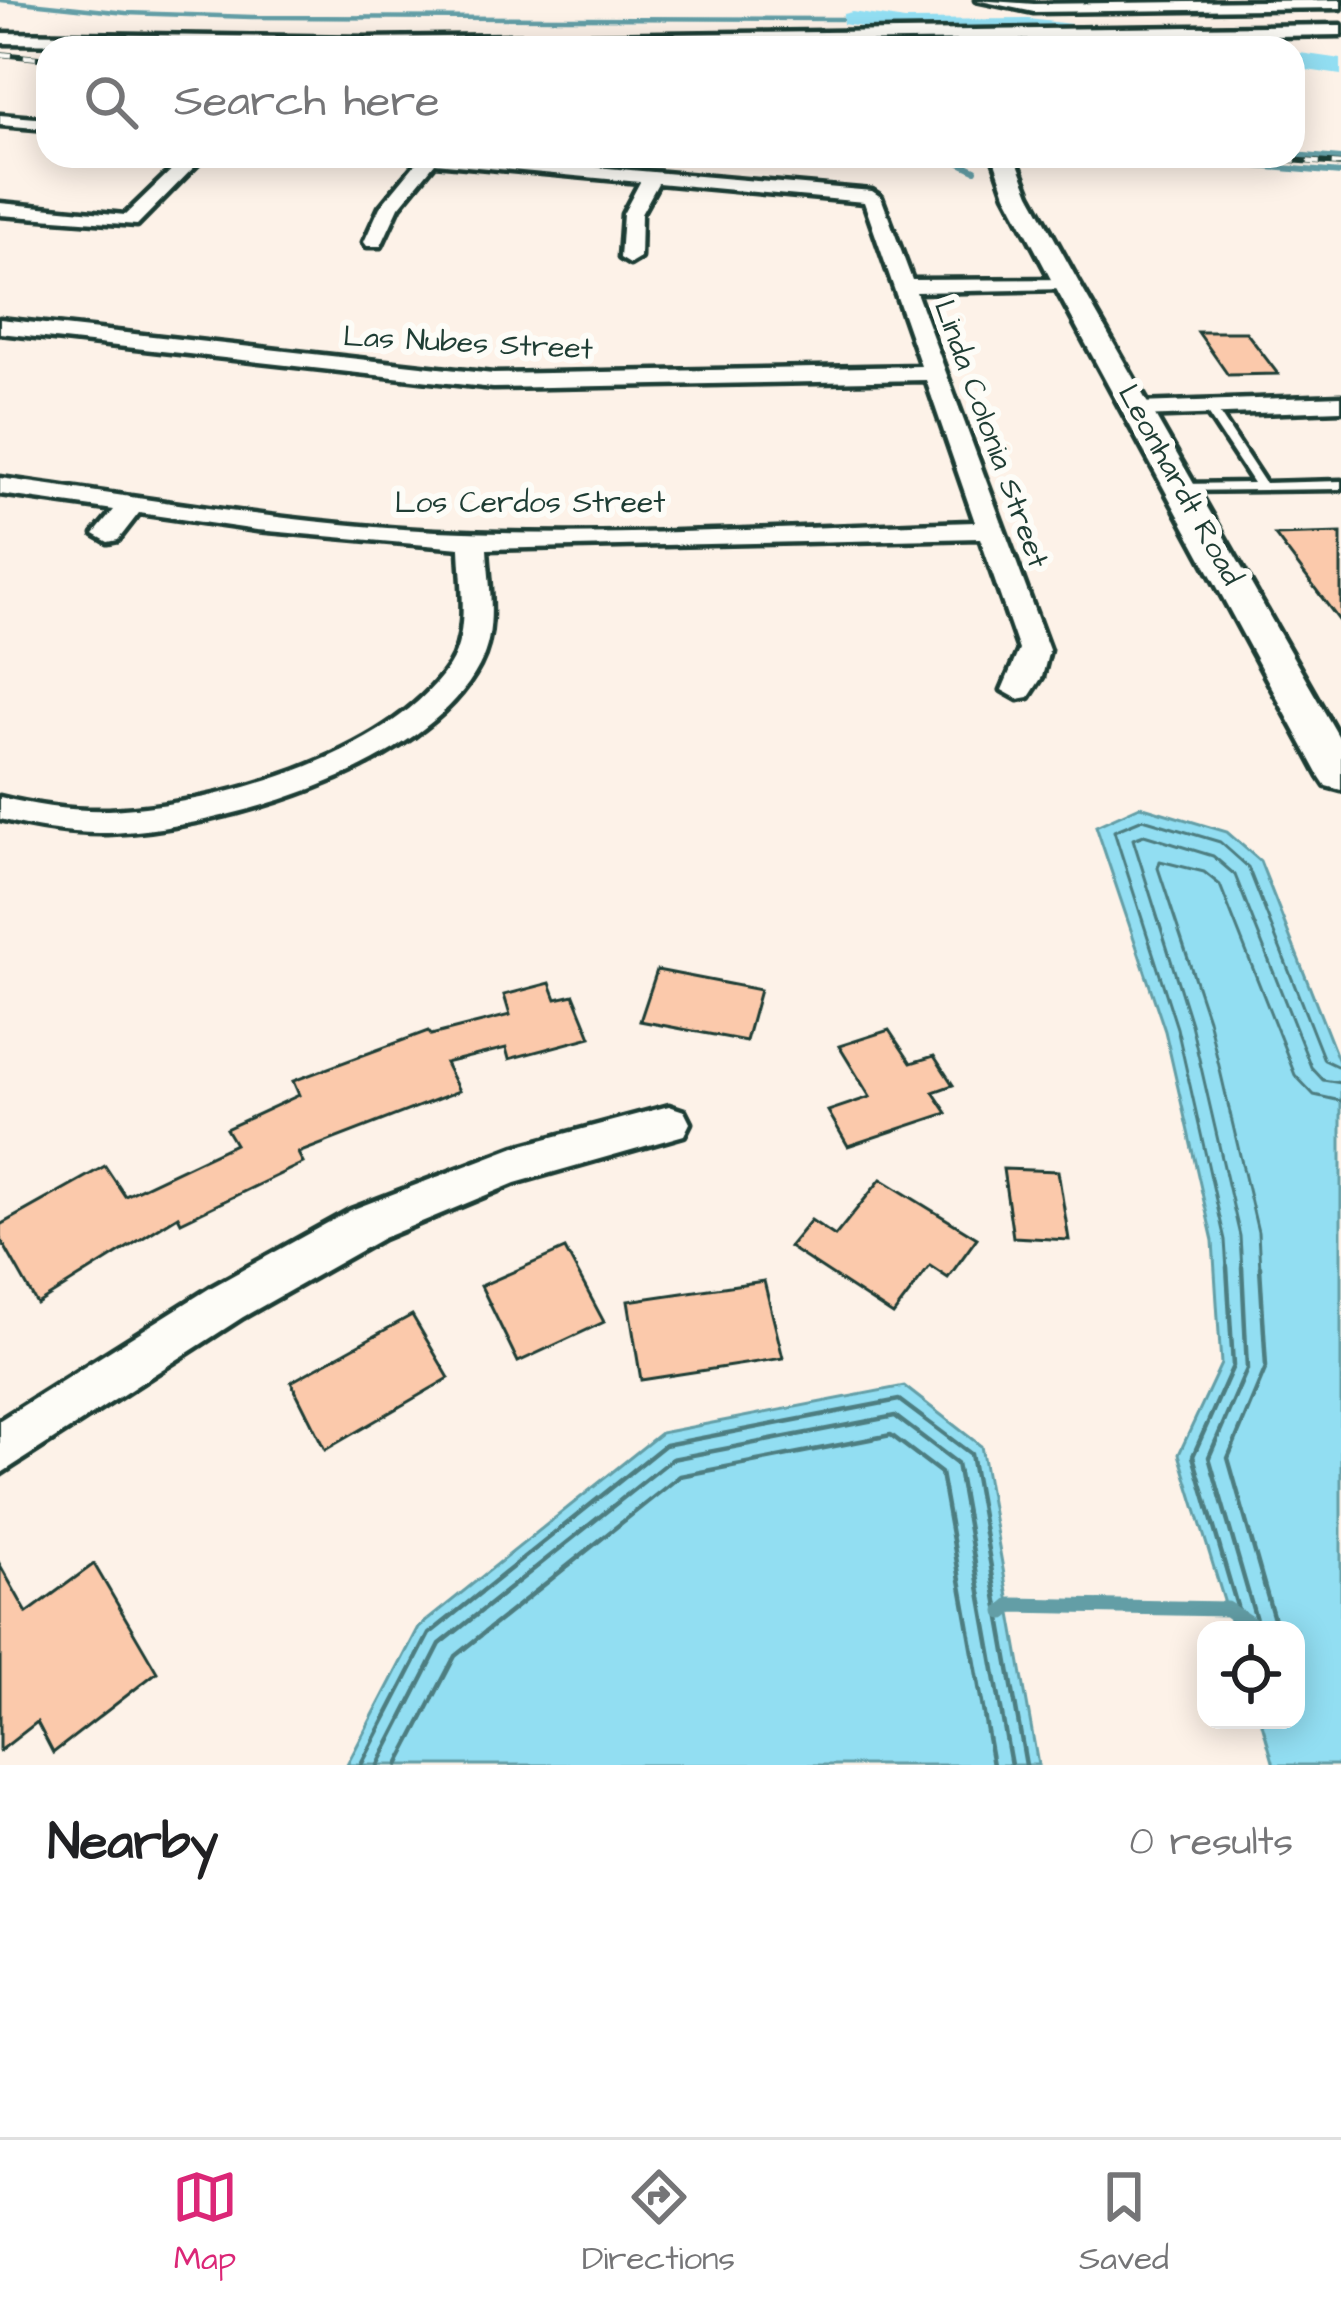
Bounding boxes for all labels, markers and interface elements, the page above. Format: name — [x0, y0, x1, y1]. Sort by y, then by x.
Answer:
search box — [36, 36, 1305, 168]
icon: search — [78, 69, 144, 135]
text: Search here — [174, 71, 440, 133]
street label: Linda Colonia Street — [923, 294, 1059, 574]
street label: Las Nubes Street — [342, 315, 594, 371]
street label: Leonhardt Road — [1107, 377, 1253, 593]
street label: Los Cerdos Street — [395, 482, 665, 524]
map controls — [1197, 1621, 1305, 1729]
button: locate — [1197, 1621, 1305, 1729]
text: Nearby — [48, 1808, 218, 1879]
text: 0 results — [1129, 1816, 1293, 1870]
tab: Map — [172, 2164, 238, 2282]
tab: Directions — [582, 2164, 735, 2282]
tab: Saved — [1079, 2164, 1169, 2282]

